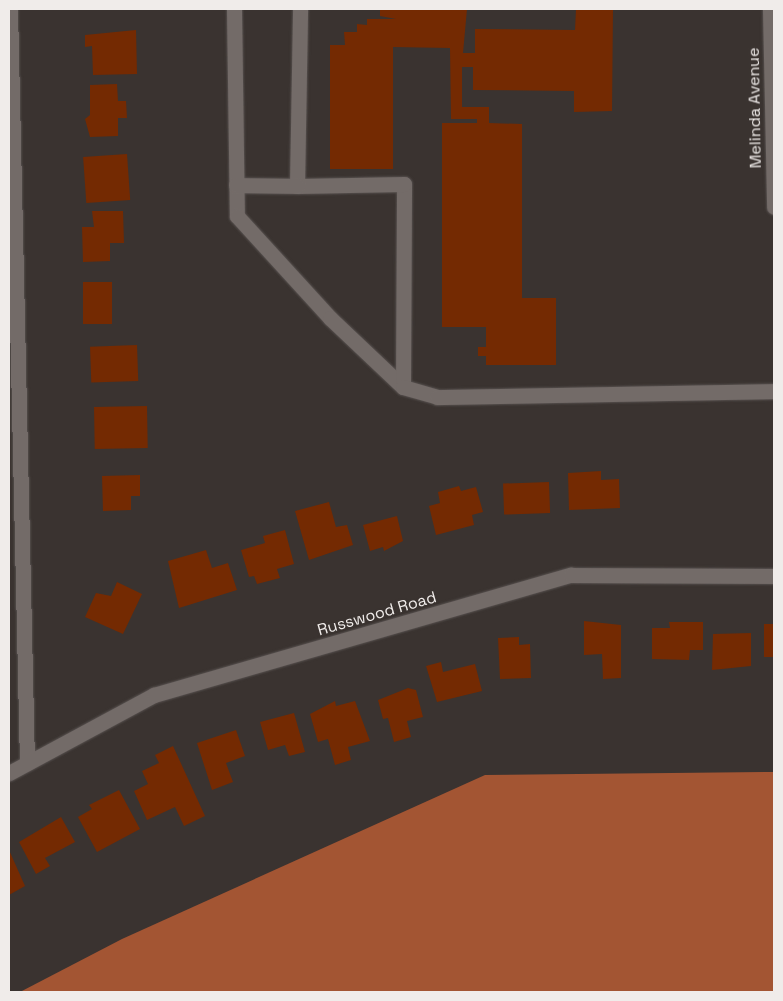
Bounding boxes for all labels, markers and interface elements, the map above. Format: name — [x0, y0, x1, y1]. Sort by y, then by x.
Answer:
street label: Melinda Avenue — [744, 47, 766, 169]
street label: Russwood Road — [315, 588, 439, 640]

